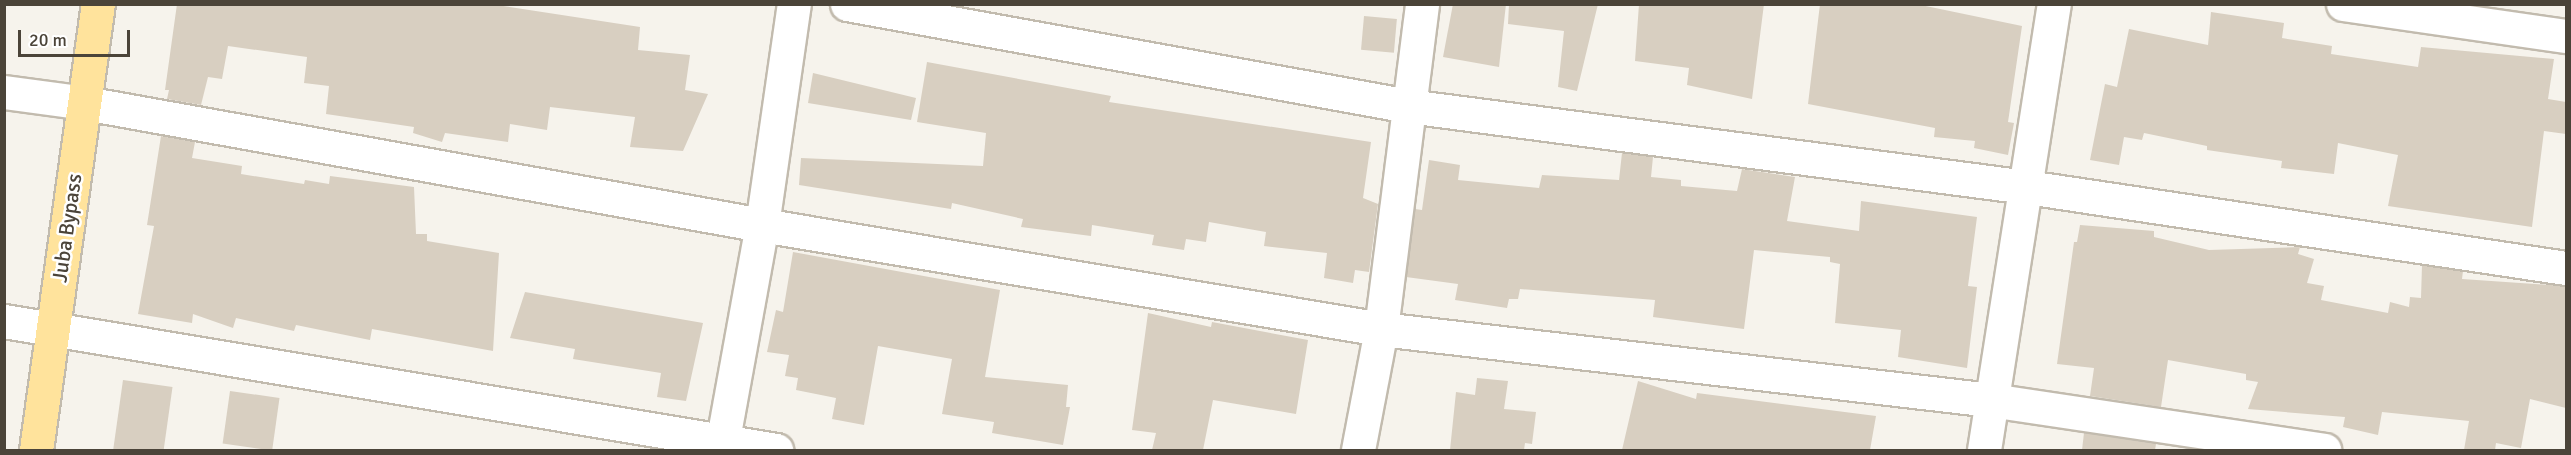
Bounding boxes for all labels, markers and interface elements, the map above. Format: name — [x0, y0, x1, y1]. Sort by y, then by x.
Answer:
scale bar — [21, 18, 134, 56]
text: 20 m — [29, 29, 67, 51]
street label: Juba Bypass — [47, 172, 87, 284]

